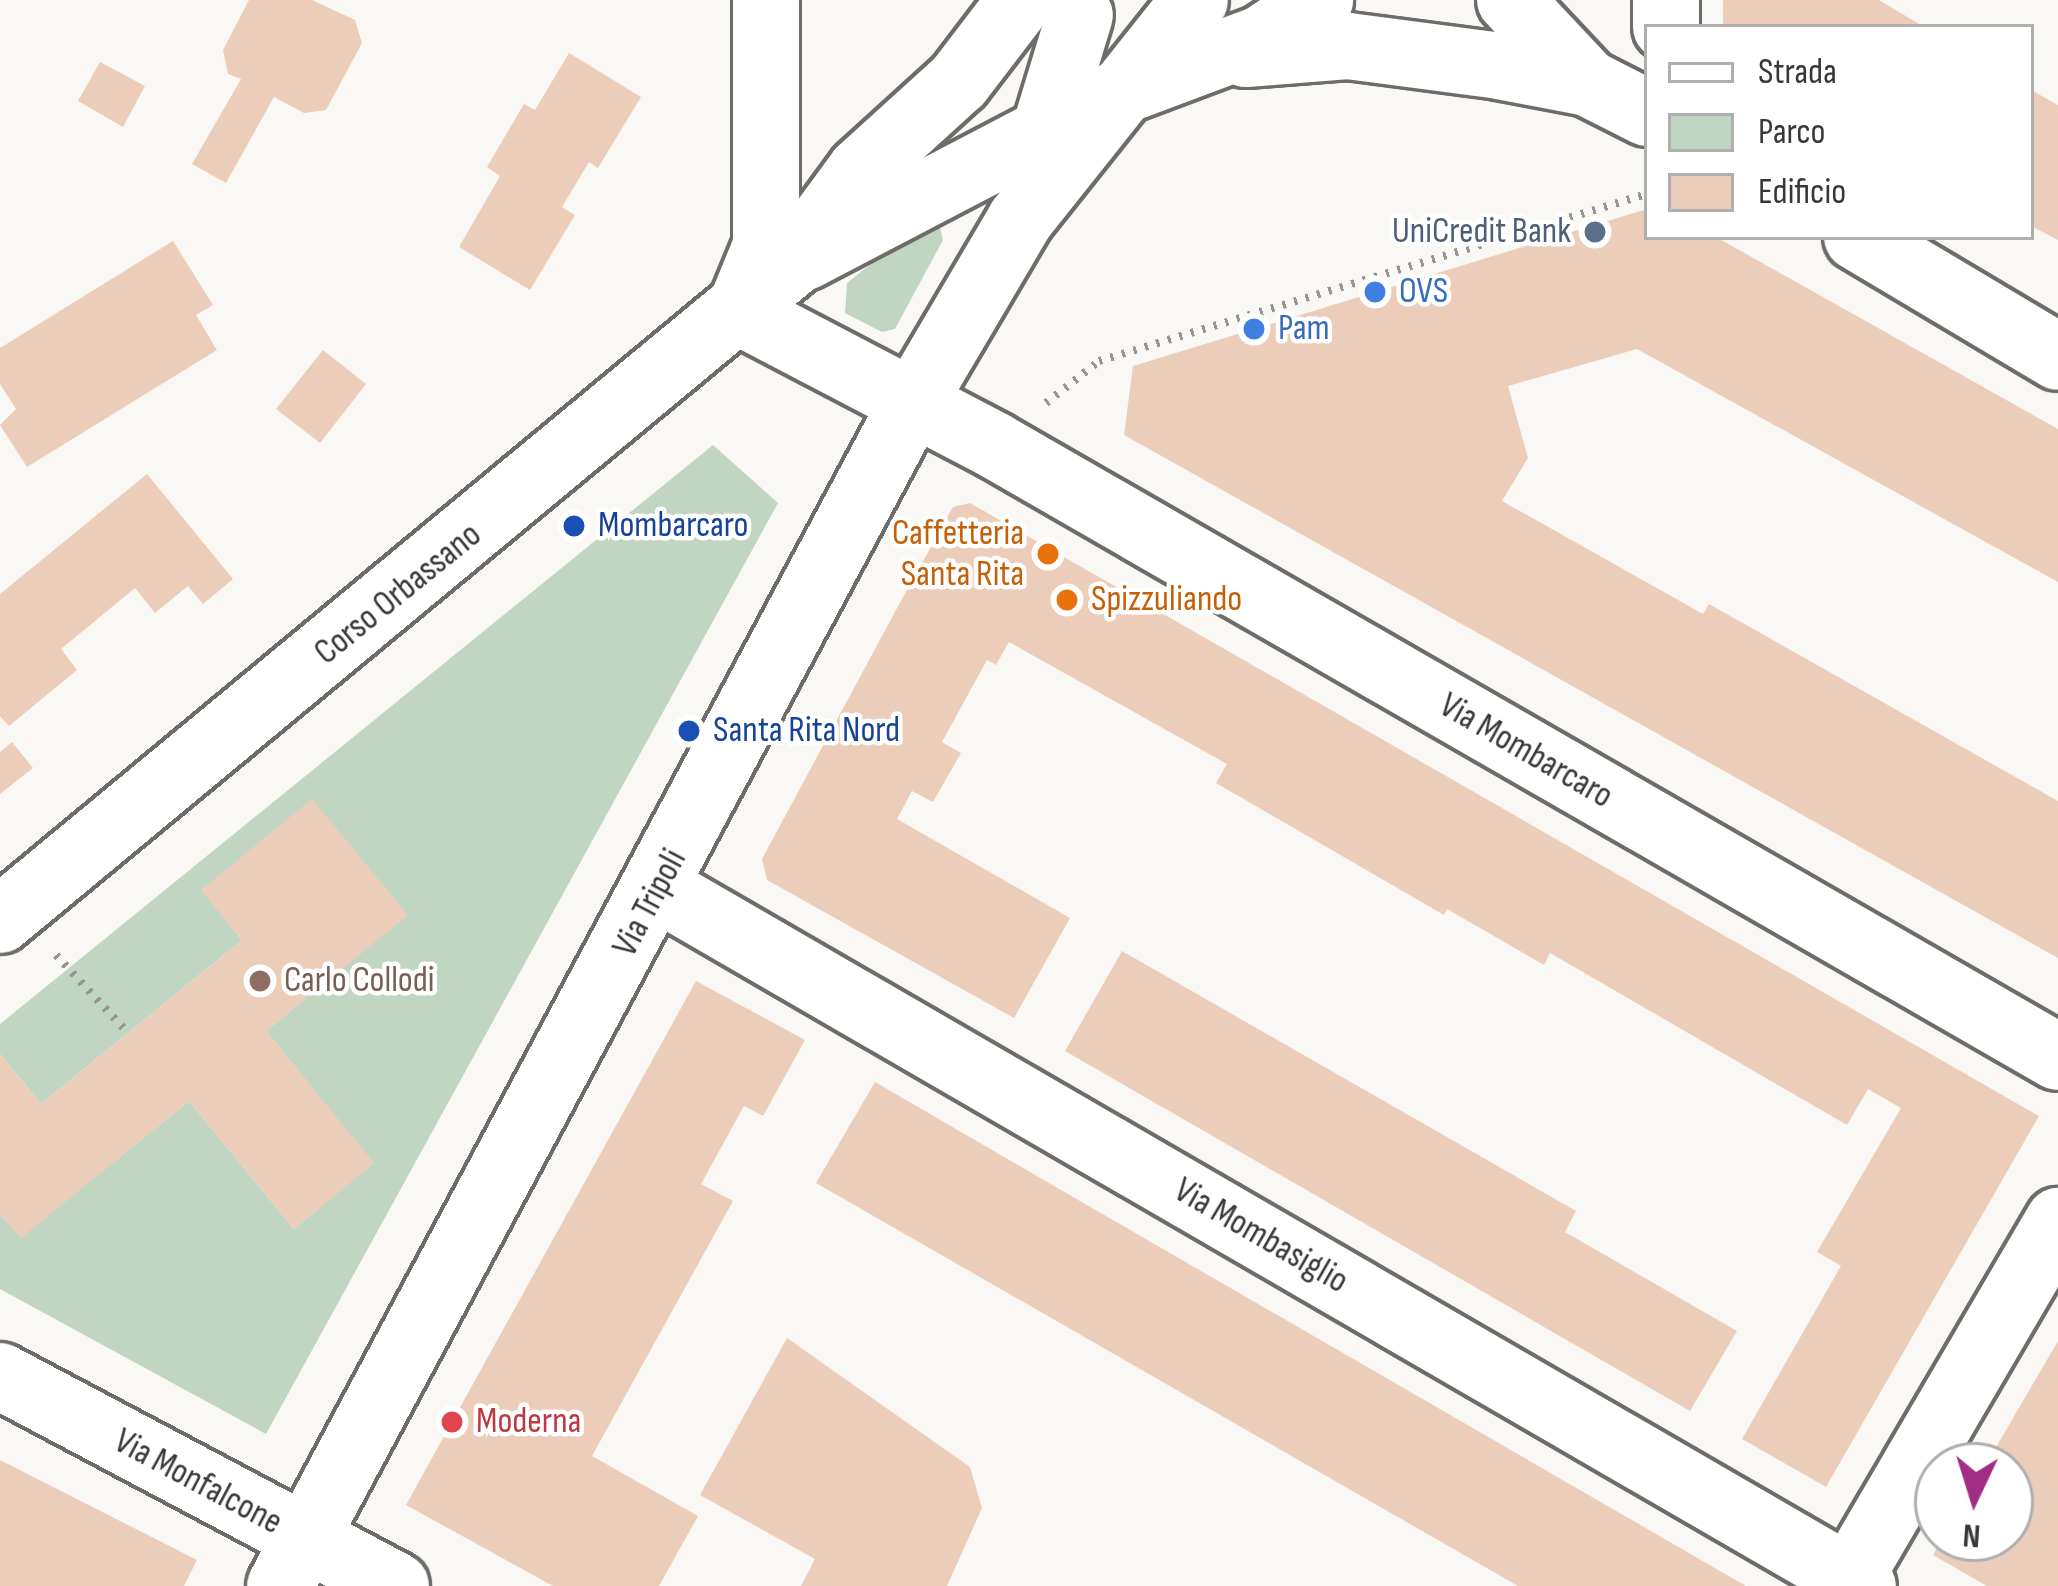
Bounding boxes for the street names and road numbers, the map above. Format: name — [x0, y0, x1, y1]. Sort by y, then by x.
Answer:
street label: Corso Orbassano — [306, 514, 490, 674]
street label: Via Mombarcaro — [1432, 684, 1620, 818]
street label: Via Tripoli — [604, 842, 696, 964]
street label: Via Mombasiglio — [1166, 1169, 1356, 1303]
street label: Via Monfalcone — [107, 1420, 289, 1544]

